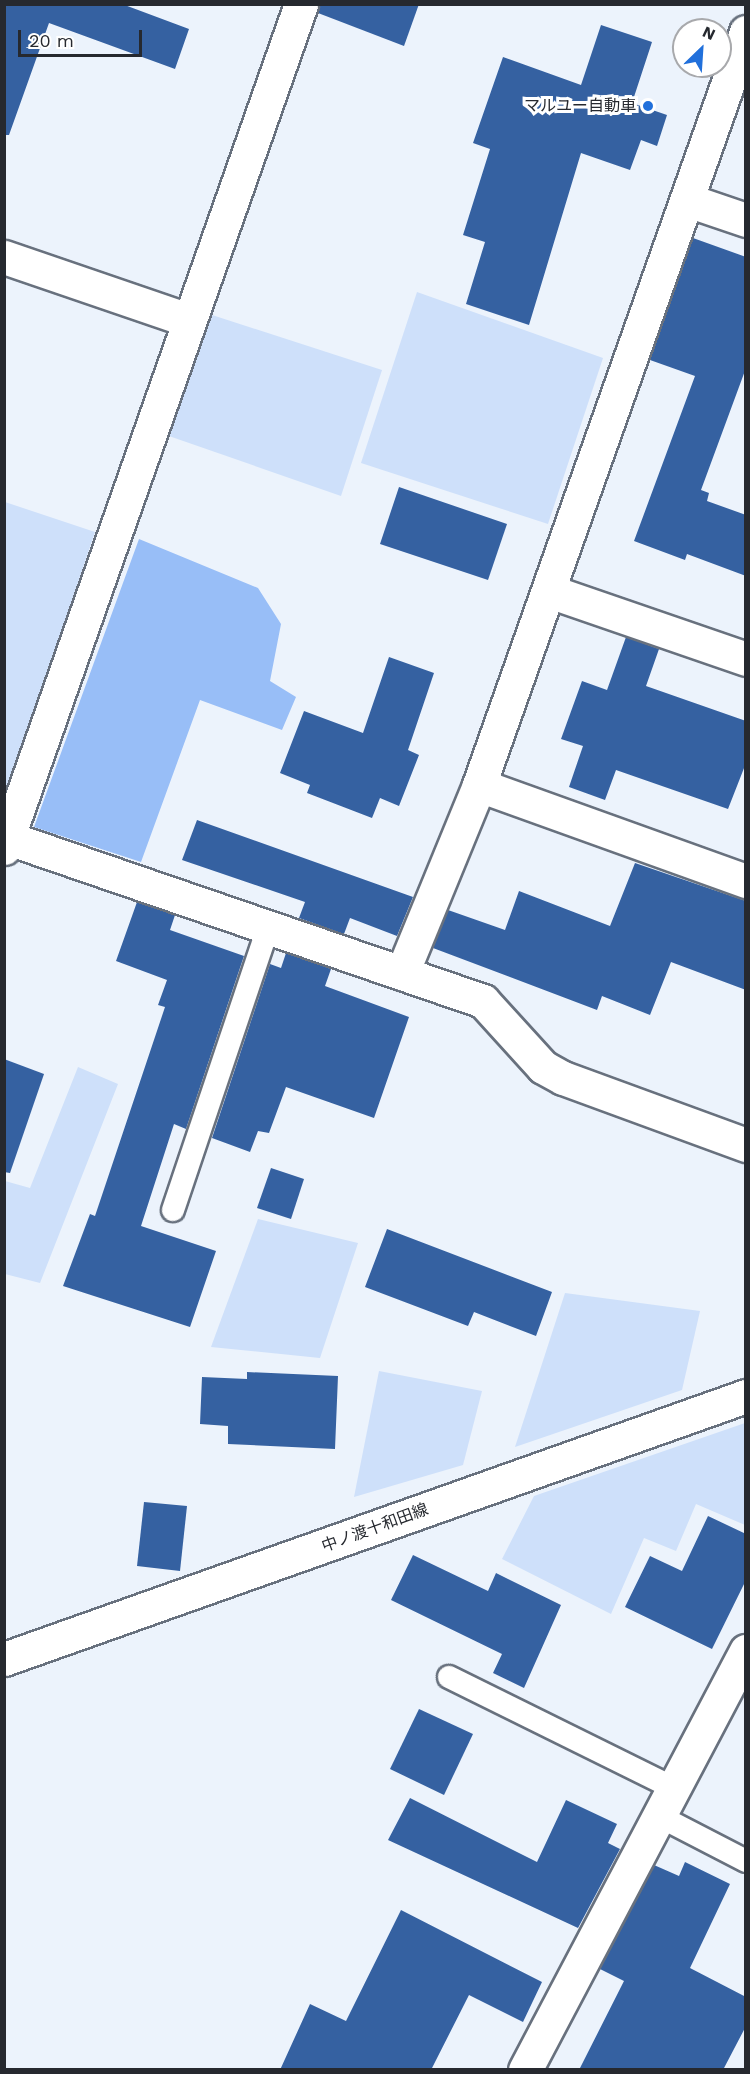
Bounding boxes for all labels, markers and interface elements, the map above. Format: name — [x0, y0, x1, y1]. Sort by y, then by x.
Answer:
scale bar — [21, 18, 146, 56]
north arrow — [672, 18, 732, 78]
text: N — [700, 22, 718, 44]
text: 20 m — [29, 30, 74, 51]
place label: マルユー自動車 — [524, 96, 636, 116]
marker: マルユー自動車 — [641, 99, 655, 113]
street label: 中ノ渡十和田線 — [319, 1500, 431, 1556]

